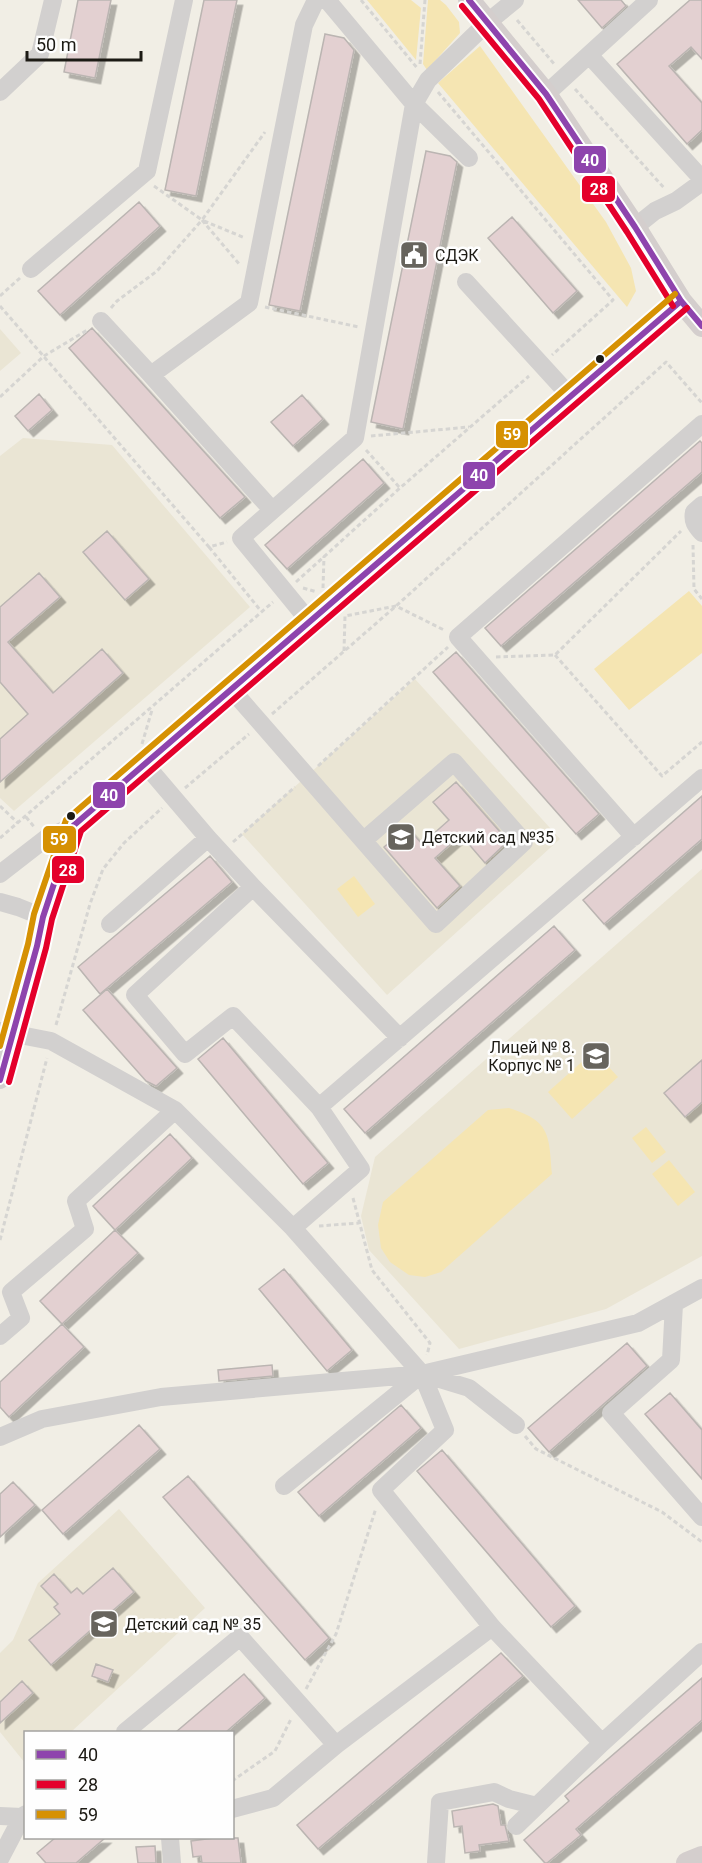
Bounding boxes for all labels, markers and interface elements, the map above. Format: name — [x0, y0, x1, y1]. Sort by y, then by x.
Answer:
scale bar — [27, 24, 141, 62]
text: 50 m — [36, 34, 76, 55]
line badge: 40 — [573, 145, 607, 174]
text: 40 — [581, 151, 599, 170]
line badge: 28 — [581, 175, 616, 203]
text: 28 — [590, 180, 608, 199]
public building icon: СДЭК — [398, 239, 430, 271]
place label: СДЭК — [435, 246, 479, 265]
unlabelled marker — [594, 353, 606, 365]
line badge: 59 — [495, 420, 529, 449]
text: 59 — [503, 425, 521, 444]
line badge: 40 — [462, 461, 496, 490]
text: 40 — [470, 466, 488, 485]
line badge: 40 — [92, 781, 126, 809]
text: 40 — [100, 786, 118, 805]
unlabelled marker — [65, 810, 77, 822]
school or university icon: Детский сад №35 — [385, 821, 417, 853]
line badge: 59 — [42, 825, 77, 854]
place label: Детский сад №35 — [422, 828, 554, 847]
text: 59 — [50, 830, 68, 849]
line badge: 28 — [51, 855, 85, 884]
text: 28 — [59, 861, 77, 880]
place label: Лицей № 8. Корпус № 1 — [488, 1038, 575, 1075]
school or university icon: Лицей № 8. Корпус № 1 — [580, 1040, 612, 1072]
school or university icon: Детский сад № 35 — [88, 1608, 120, 1640]
place label: Детский сад № 35 — [125, 1615, 261, 1634]
legend — [24, 1731, 234, 1839]
text: 40 — [78, 1744, 98, 1765]
text: 28 — [78, 1774, 98, 1795]
text: 59 — [78, 1804, 98, 1825]

